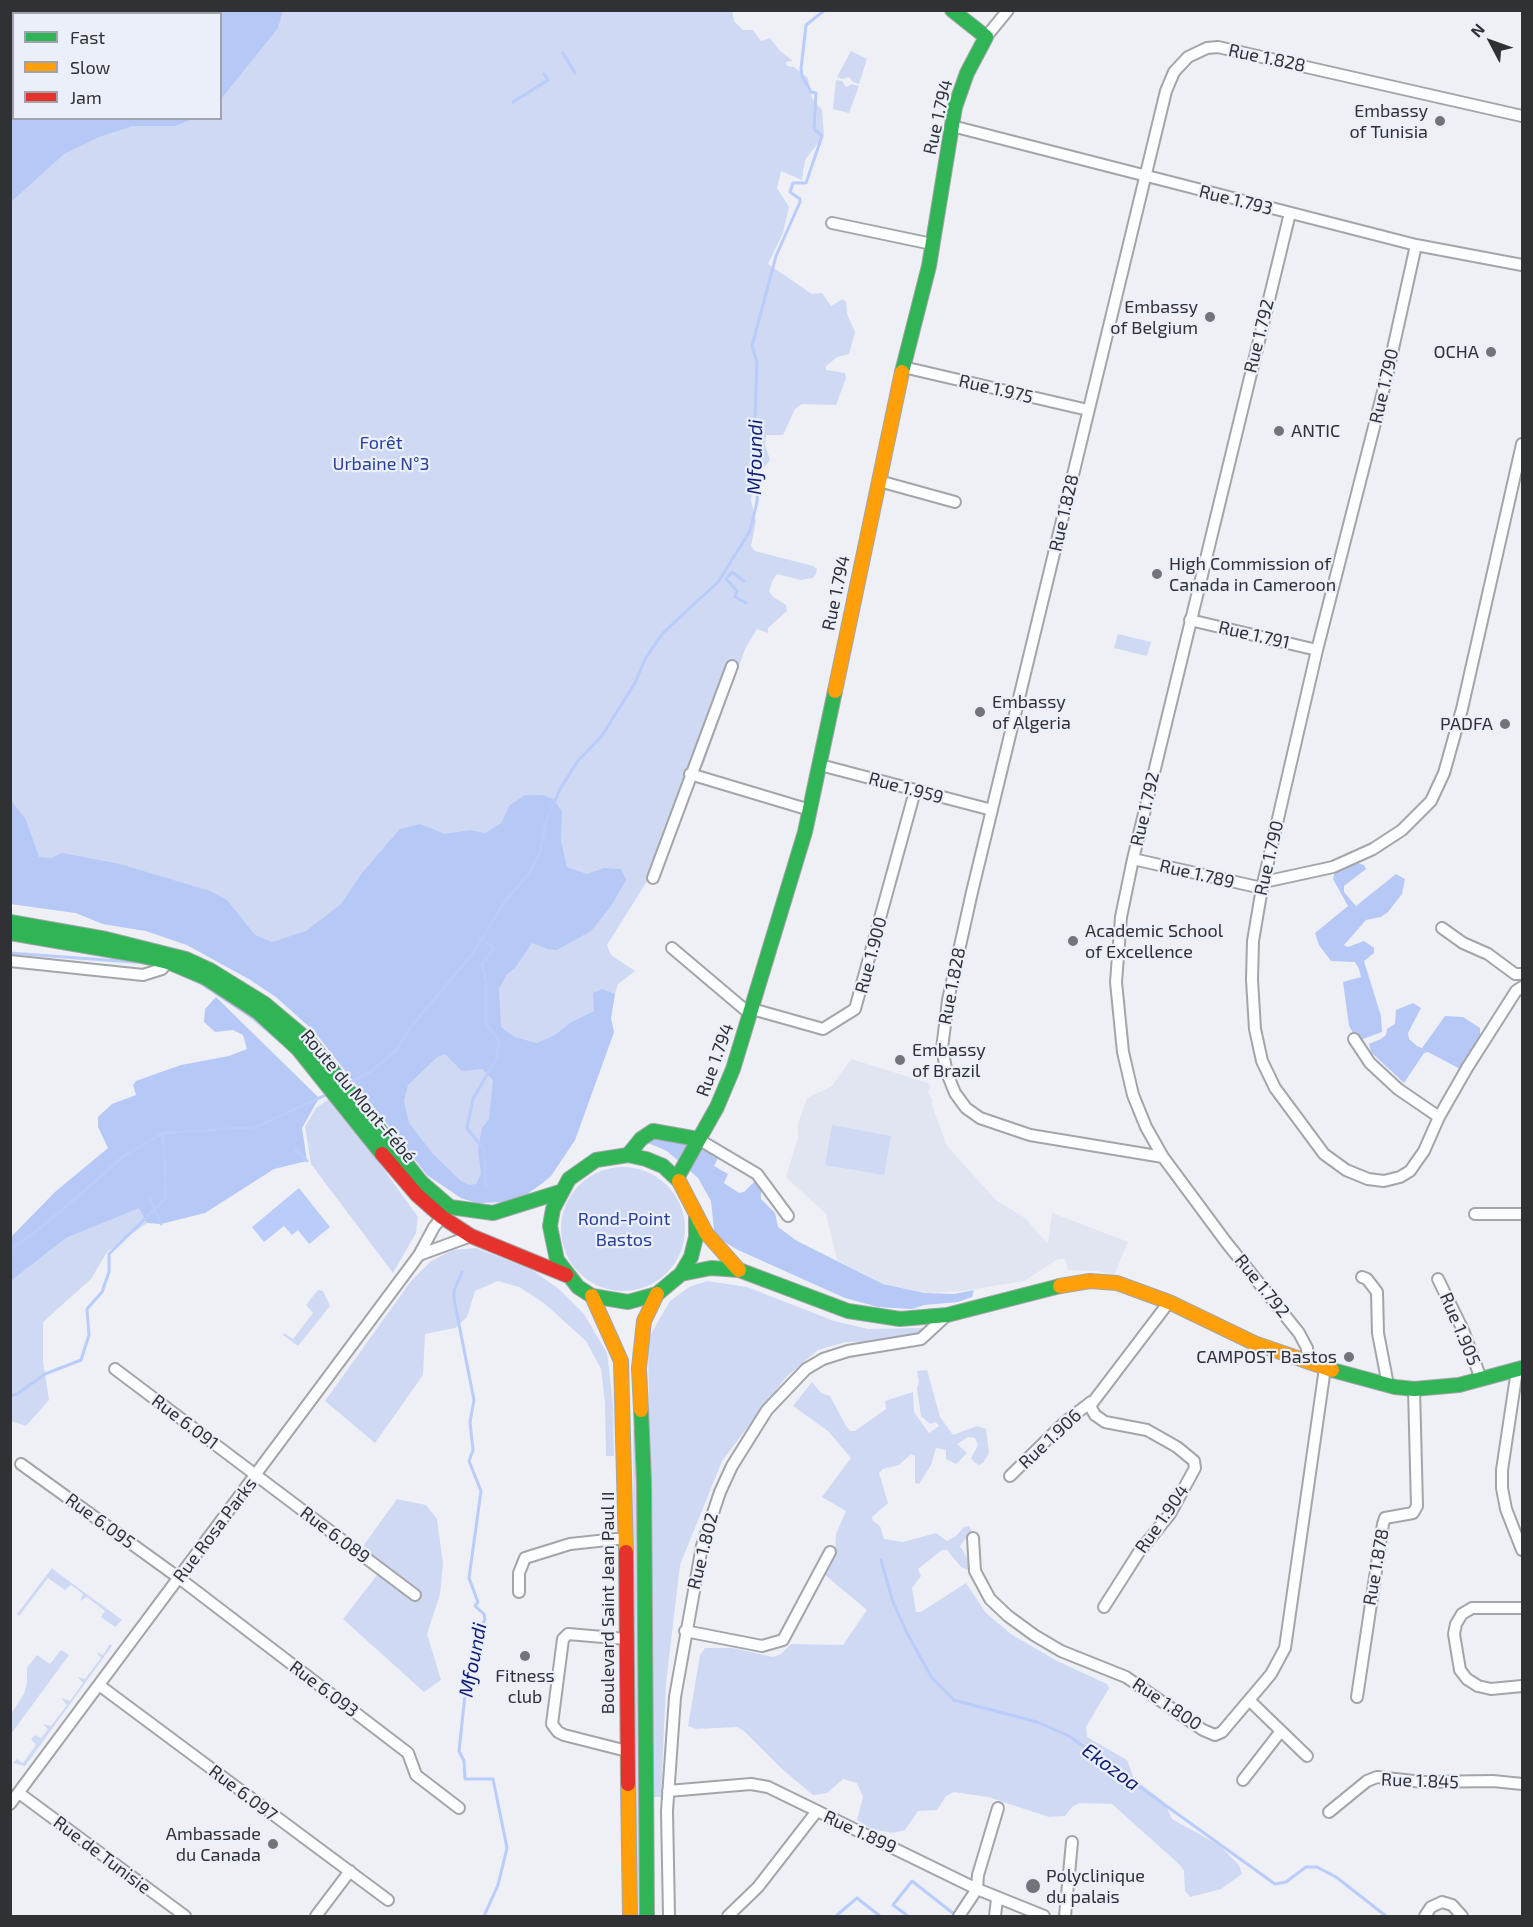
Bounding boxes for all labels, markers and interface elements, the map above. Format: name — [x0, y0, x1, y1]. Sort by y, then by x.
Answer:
legend — [12, 12, 222, 120]
north arrow — [1461, 12, 1521, 72]
text: N — [1466, 19, 1488, 40]
text: Fast — [70, 26, 105, 48]
street label: Rue 1.828 — [1226, 39, 1308, 77]
text: Slow — [70, 56, 110, 78]
street label: Rue 1.794 — [919, 77, 957, 157]
text: Jam — [70, 86, 102, 108]
place label: Embassy of Tunisia — [1349, 100, 1428, 142]
marker: Embassy of Tunisia — [1433, 114, 1447, 128]
street label: Rue 1.793 — [1197, 180, 1275, 220]
place label: Embassy of Belgium — [1110, 296, 1198, 338]
street label: Rue 1.792 — [1239, 297, 1279, 375]
marker: Embassy of Belgium — [1203, 310, 1217, 324]
place label: OCHA — [1433, 341, 1479, 363]
marker: OCHA — [1484, 345, 1498, 359]
street label: Rue 1.790 — [1365, 347, 1403, 425]
street label: Rue 1.975 — [957, 370, 1035, 408]
water label: Mfoundi — [742, 419, 768, 495]
place label: ANTIC — [1291, 420, 1340, 442]
marker: ANTIC — [1272, 424, 1286, 438]
park label: Forêt Urbaine N°3 — [332, 432, 430, 474]
street label: Rue 1.828 — [1045, 472, 1083, 554]
street label: Rue 1.794 — [818, 553, 854, 633]
place label: High Commission of Canada in Cameroon — [1169, 553, 1336, 596]
marker: High Commission of Canada in Cameroon — [1150, 567, 1164, 581]
street label: Rue 1.791 — [1216, 616, 1292, 654]
place label: Embassy of Algeria — [992, 691, 1071, 734]
marker: Embassy of Algeria — [973, 705, 987, 719]
place label: PADFA — [1440, 713, 1493, 735]
marker: PADFA — [1498, 717, 1512, 731]
street label: Rue 1.959 — [866, 768, 946, 808]
street label: Rue 1.792 — [1126, 770, 1164, 848]
street label: Rue 1.790 — [1250, 819, 1288, 897]
street label: Rue 1.789 — [1157, 855, 1237, 893]
street label: Rue 1.900 — [850, 914, 892, 996]
place label: Academic School of Excellence — [1085, 920, 1223, 962]
marker: Academic School of Excellence — [1066, 934, 1080, 948]
street label: Rue 1.828 — [934, 945, 970, 1027]
street label: Rue 1.794 — [692, 1020, 738, 1100]
street label: Route du Mont-Fébé — [296, 1025, 420, 1167]
place label: Embassy of Brazil — [912, 1039, 986, 1082]
marker: Embassy of Brazil — [893, 1053, 907, 1067]
park label: Rond-Point Bastos — [578, 1208, 670, 1250]
street label: Rue 1.792 — [1230, 1250, 1294, 1322]
street label: Rue 1.905 — [1435, 1289, 1485, 1369]
place label: CAMPOST Bastos — [1196, 1346, 1337, 1368]
marker: CAMPOST Bastos — [1342, 1350, 1356, 1364]
street label: Rue 6.091 — [147, 1390, 223, 1454]
street label: Rue 1.906 — [1014, 1405, 1086, 1473]
street label: Rue Rosa Parks — [169, 1473, 261, 1587]
street label: Rue 1.904 — [1131, 1481, 1193, 1557]
street label: Rue 6.095 — [61, 1489, 139, 1553]
street label: Boulevard Saint Jean Paul II — [597, 1492, 619, 1714]
street label: Rue 6.089 — [296, 1502, 374, 1568]
street label: Rue 1.802 — [683, 1510, 723, 1592]
street label: Rue 1.878 — [1359, 1527, 1393, 1607]
water label: Mfoundi — [454, 1621, 492, 1699]
marker: Fitness club — [518, 1649, 532, 1663]
street label: Rue 6.093 — [285, 1656, 363, 1722]
place label: Fitness club — [495, 1665, 555, 1708]
street label: Rue 1.800 — [1128, 1673, 1206, 1735]
water label: Ekozoa — [1077, 1738, 1145, 1796]
street label: Rue 6.097 — [205, 1760, 281, 1826]
street label: Rue 1.845 — [1381, 1769, 1459, 1793]
street label: Rue 1.899 — [820, 1806, 900, 1858]
street label: Rue de Tunisie — [49, 1811, 155, 1899]
place label: Ambassade du Canada — [166, 1823, 261, 1866]
marker: Ambassade du Canada — [266, 1837, 280, 1851]
place label: Polyclinique du palais — [1046, 1865, 1145, 1908]
marker: Polyclinique du palais — [1024, 1877, 1042, 1895]

